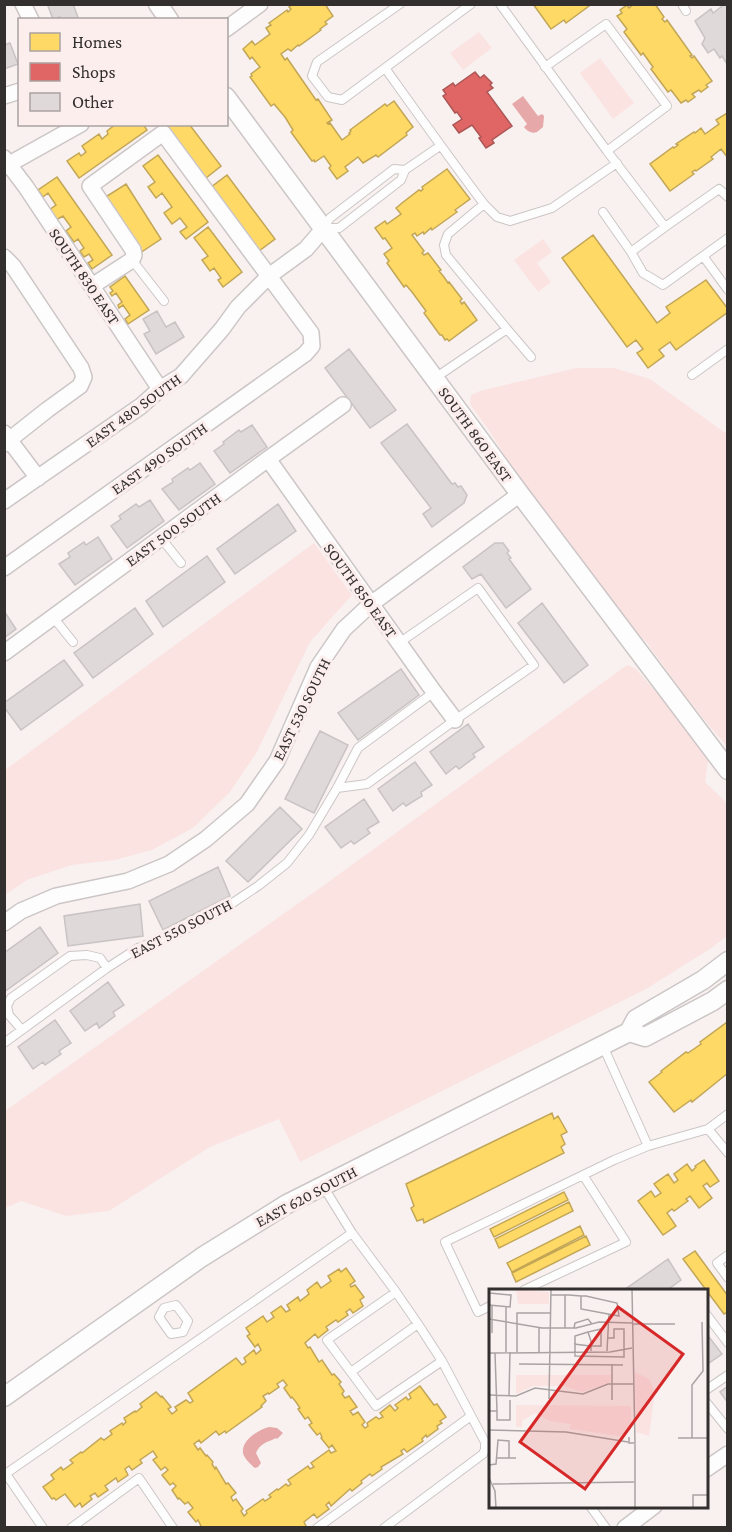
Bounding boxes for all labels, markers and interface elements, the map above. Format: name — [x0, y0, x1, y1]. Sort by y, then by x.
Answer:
legend — [18, 18, 228, 126]
text: Homes — [72, 32, 122, 52]
text: Shops — [72, 62, 116, 82]
text: Other — [72, 92, 115, 112]
street label: SOUTH 830 EAST — [46, 225, 123, 328]
street label: EAST 480 SOUTH — [82, 370, 184, 451]
street label: SOUTH 860 EAST — [435, 383, 516, 485]
street label: EAST 490 SOUTH — [108, 419, 210, 498]
street label: EAST 500 SOUTH — [122, 489, 224, 570]
street label: SOUTH 850 EAST — [321, 540, 401, 641]
street label: EAST 530 SOUTH — [269, 655, 334, 763]
street label: EAST 550 SOUTH — [128, 896, 235, 961]
street label: EAST 620 SOUTH — [253, 1163, 360, 1230]
inset map — [489, 1289, 708, 1508]

